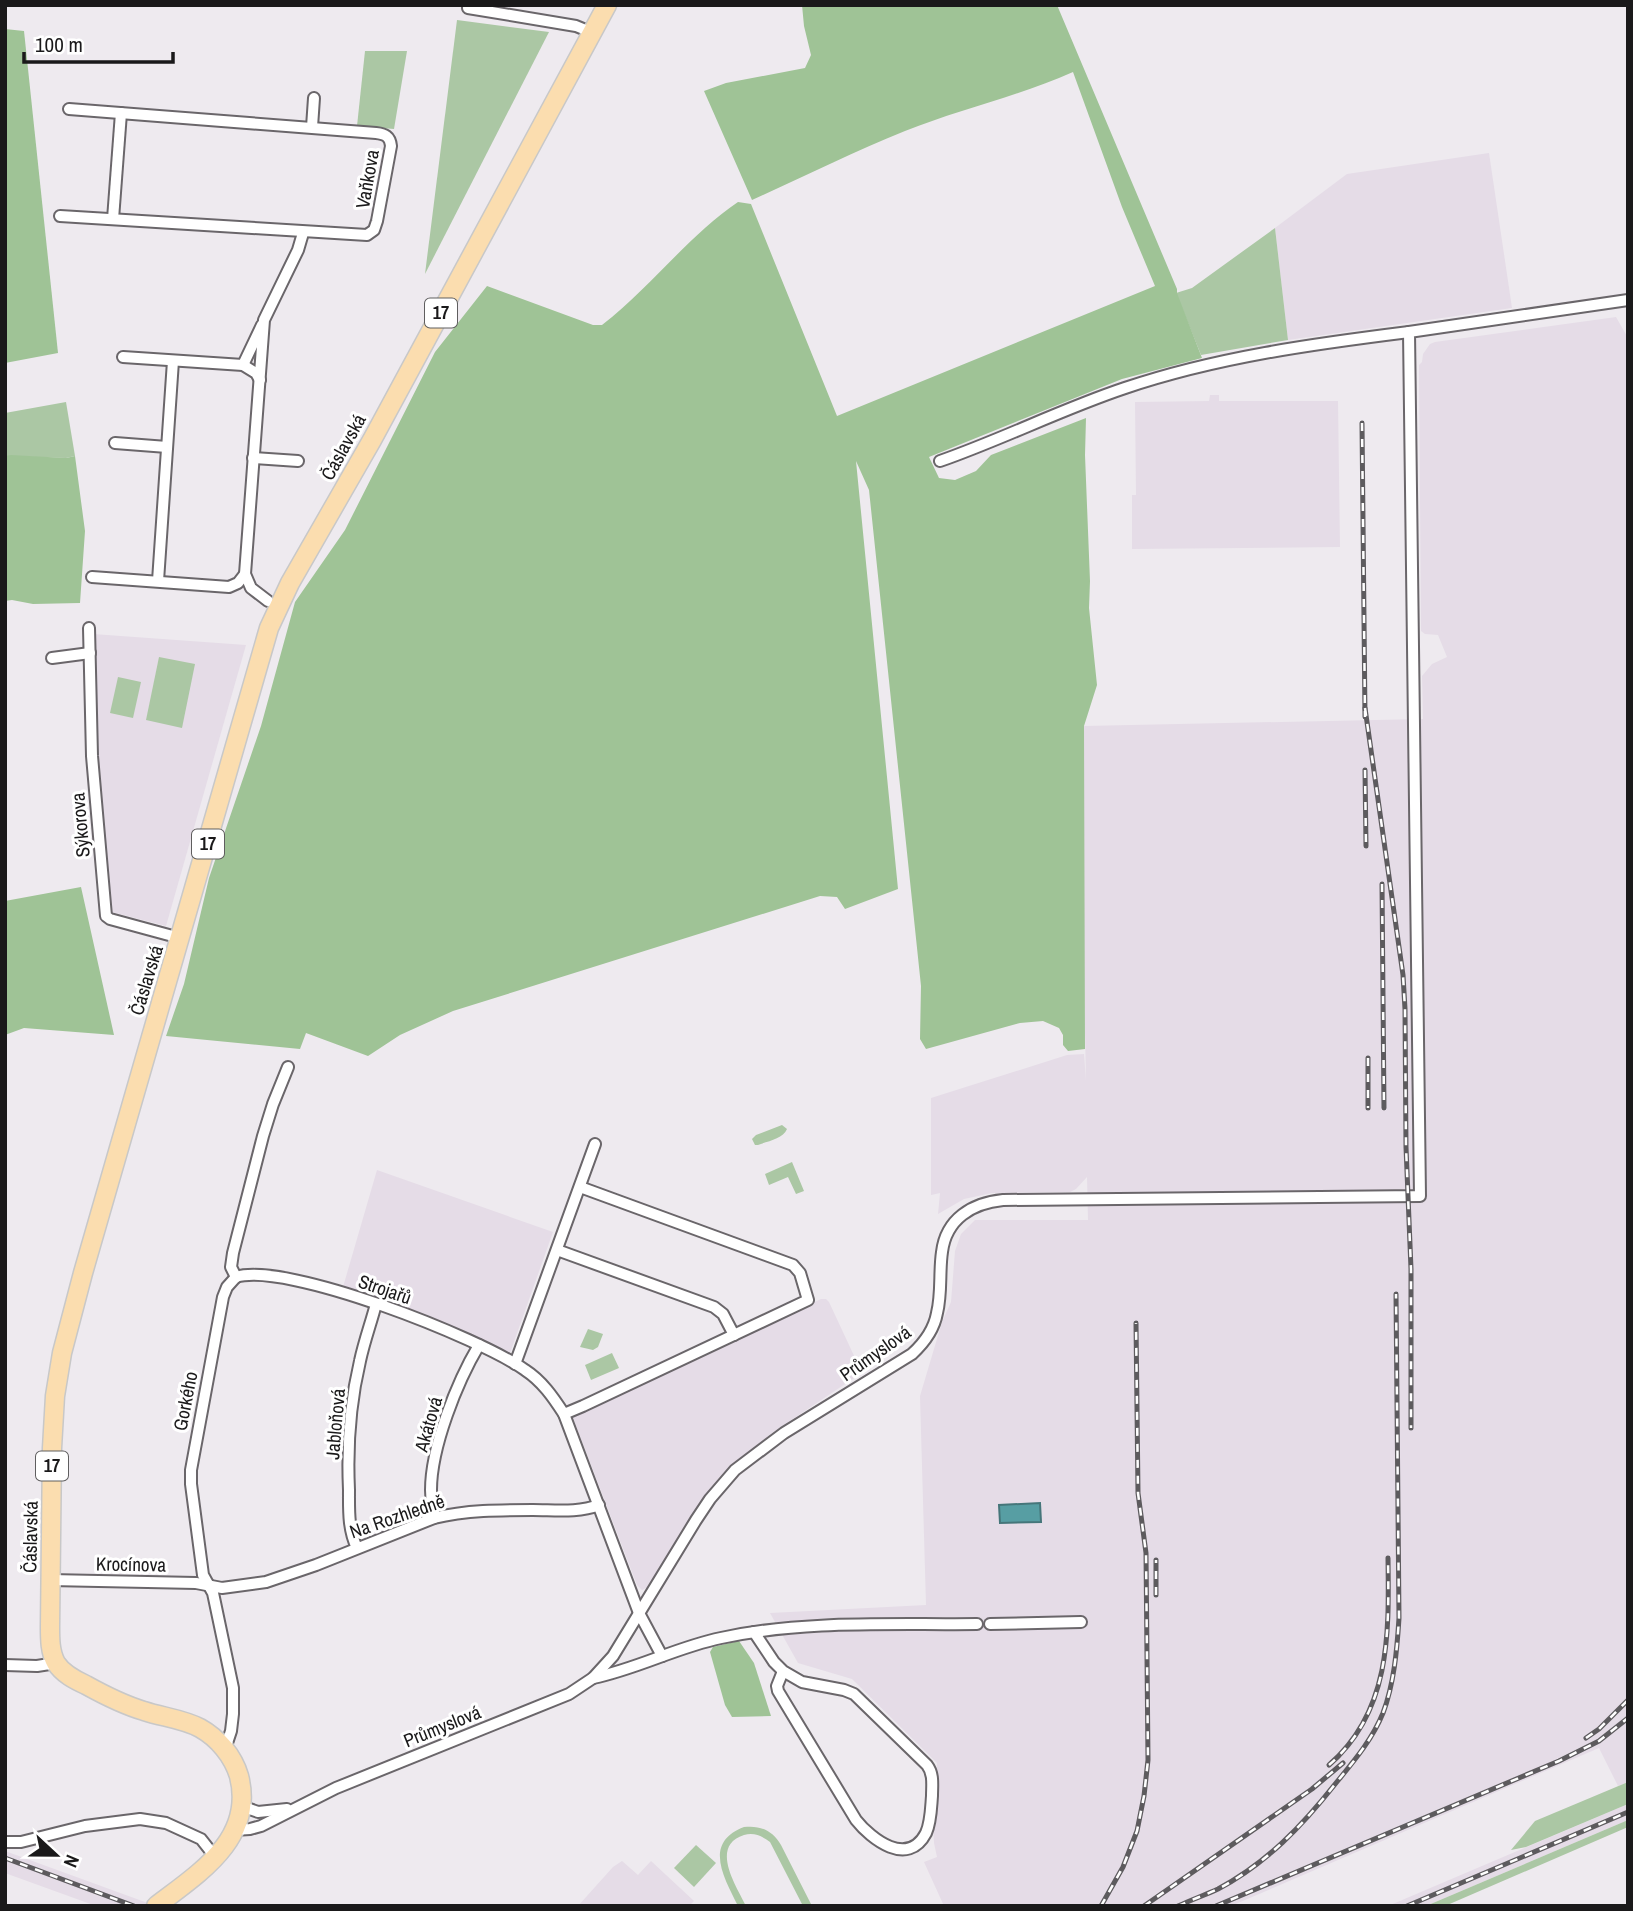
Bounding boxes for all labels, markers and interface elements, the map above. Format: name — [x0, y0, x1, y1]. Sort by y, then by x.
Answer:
scale bar — [24, 21, 173, 65]
text: 100 m — [35, 30, 83, 59]
street label: Vaňkova — [349, 147, 385, 211]
road number: 17 — [425, 298, 457, 328]
street label: Čáslavská — [314, 409, 372, 485]
street label: Sýkorova — [64, 791, 96, 858]
road number: 17 — [192, 830, 224, 858]
street label: Čáslavská — [123, 942, 169, 1018]
street label: Strojařů — [355, 1268, 415, 1310]
street label: Průmyslová — [834, 1319, 916, 1387]
street label: Gorkého — [167, 1369, 203, 1433]
street label: Jabloňová — [319, 1387, 351, 1461]
street label: Akátová — [407, 1393, 448, 1456]
road number: 17 — [36, 1451, 68, 1480]
street label: Na Rozhledně — [346, 1488, 448, 1544]
street label: Čáslavská — [16, 1501, 44, 1573]
street label: Krocínova — [96, 1550, 167, 1578]
street label: Průmyslová — [399, 1699, 485, 1753]
north arrow — [21, 1820, 91, 1890]
text: N — [58, 1851, 86, 1871]

